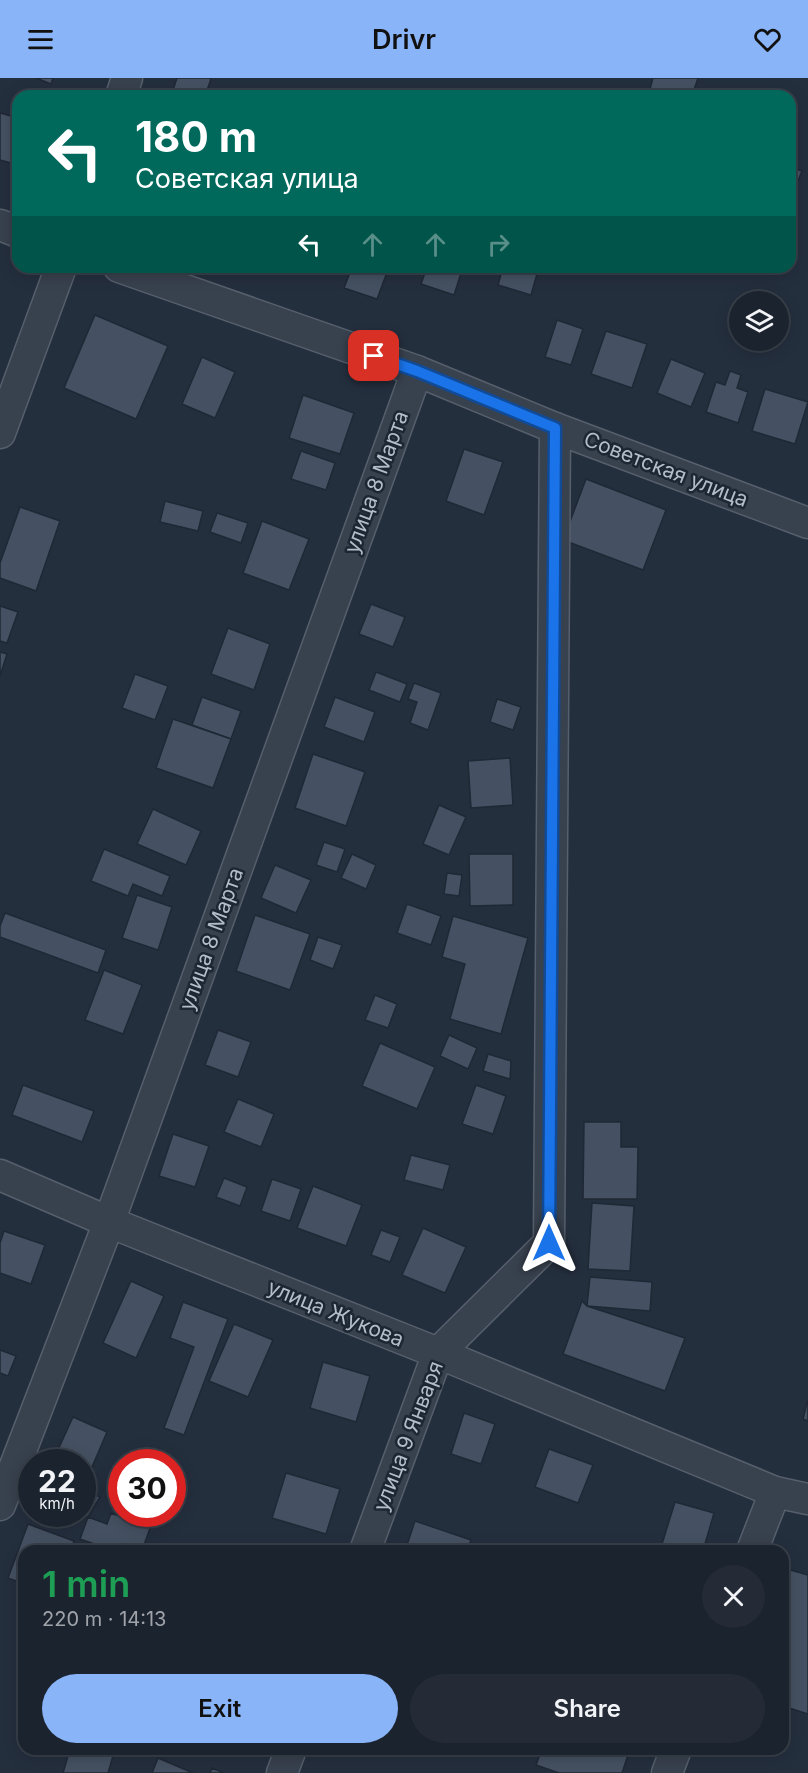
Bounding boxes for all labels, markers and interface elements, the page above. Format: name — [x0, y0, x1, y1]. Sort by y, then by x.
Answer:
icon: menu — [24, 23, 57, 56]
text: Drivr — [372, 23, 436, 56]
icon: heart — [751, 23, 784, 56]
text: 180 m — [135, 111, 257, 162]
icon: left — [36, 114, 114, 192]
text: Советская улица — [135, 162, 359, 195]
icon: left — [293, 228, 326, 261]
icon: ahead — [356, 228, 389, 261]
icon: ahead — [419, 228, 452, 261]
icon: right — [482, 228, 515, 261]
map controls — [729, 291, 789, 351]
button: layers — [729, 291, 789, 351]
pin — [348, 330, 399, 381]
icon: arrive — [357, 339, 390, 372]
street label: улица 8 Марта — [339, 407, 413, 557]
street label: Советская улица — [580, 426, 752, 512]
street label: улица 8 Марта — [174, 864, 248, 1014]
position arrow — [517, 1211, 581, 1275]
street label: улица Жукова — [264, 1274, 408, 1352]
street label: улица 9 Января — [368, 1357, 448, 1515]
speed limit sign: 30 — [108, 1449, 186, 1527]
text: 22 — [38, 1463, 76, 1499]
text: km/h — [39, 1494, 75, 1513]
text: 1 min — [42, 1562, 130, 1606]
button: close — [702, 1565, 765, 1628]
text: 220 m · 14:13 — [42, 1607, 166, 1631]
button: Exit — [42, 1674, 398, 1743]
button: Share — [410, 1674, 765, 1743]

